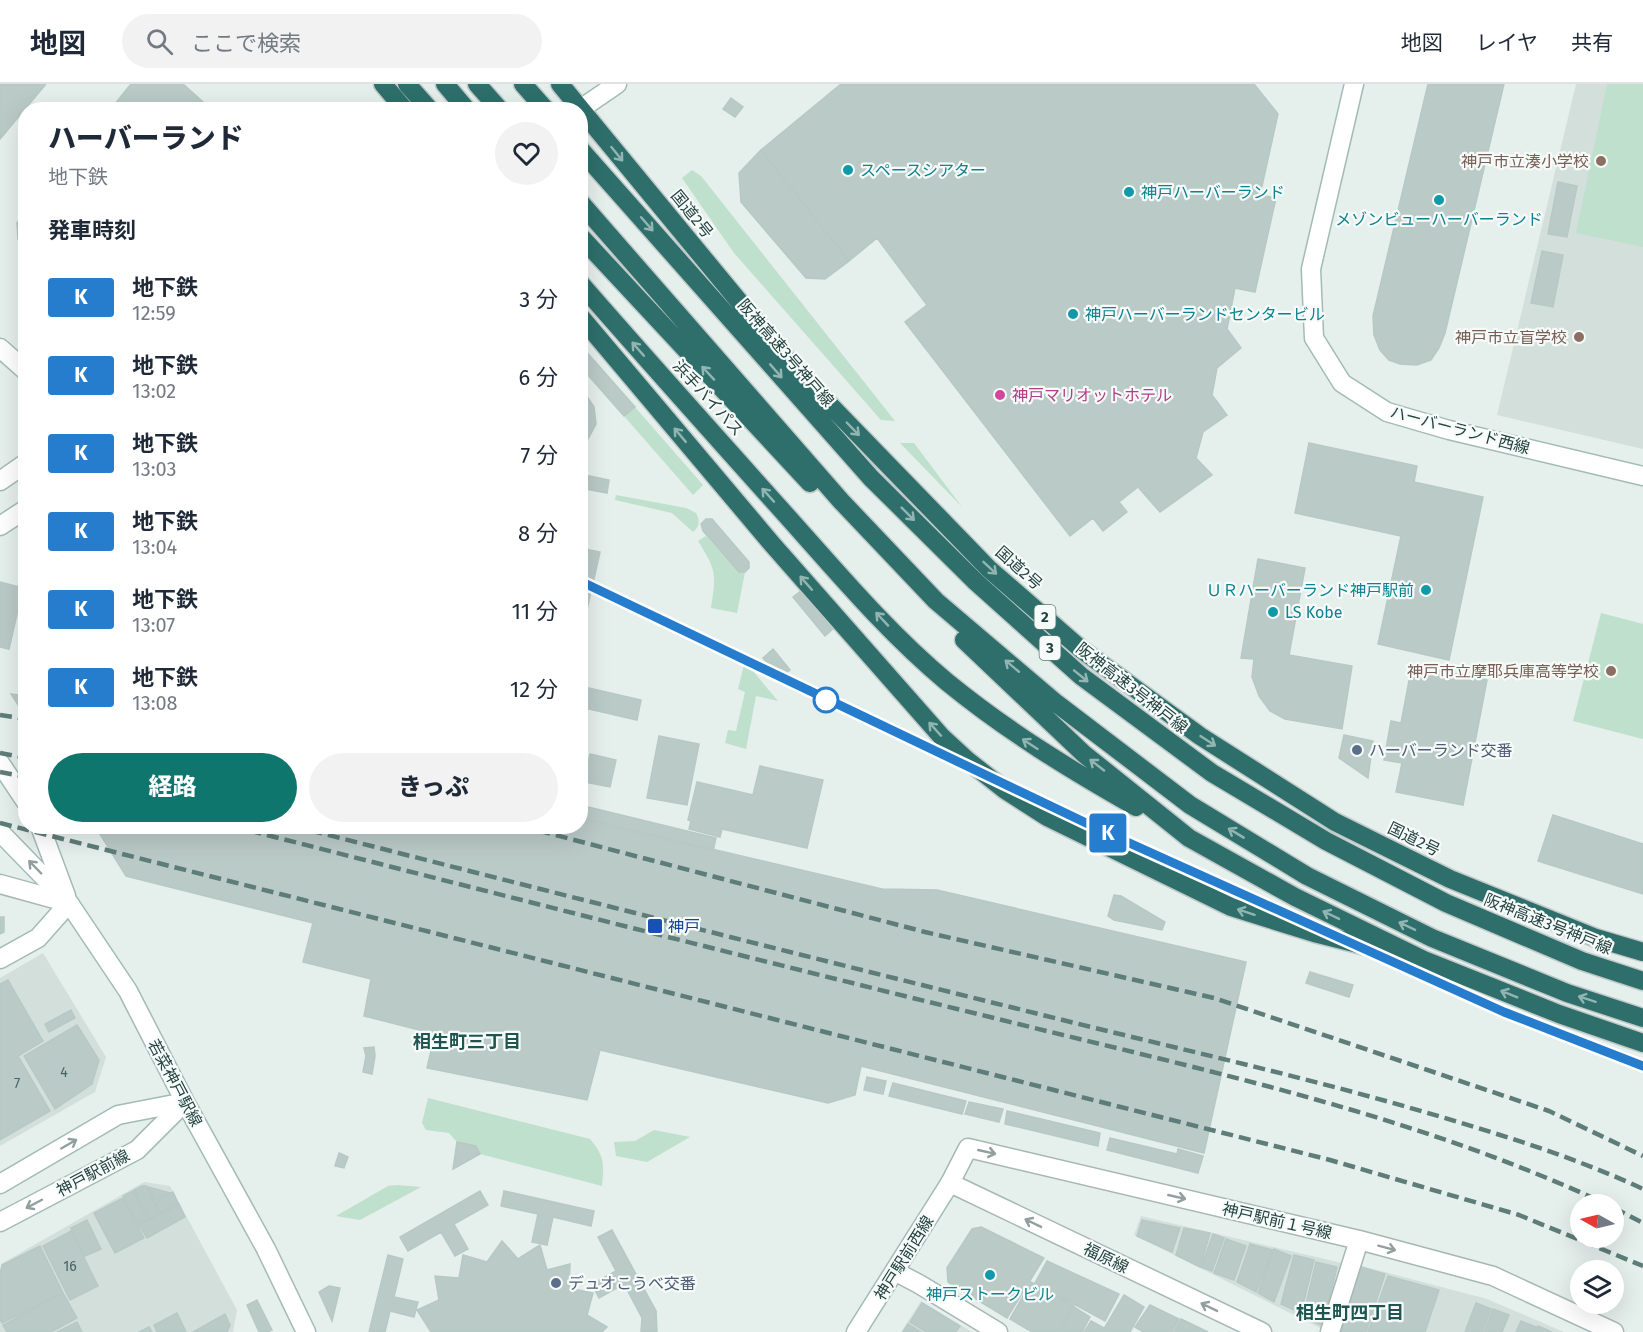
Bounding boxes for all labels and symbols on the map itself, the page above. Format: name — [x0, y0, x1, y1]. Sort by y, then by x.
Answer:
one-way arrow — [611, 146, 624, 162]
place label: 神戸市立湊小学校 — [1461, 152, 1589, 171]
marker: 神戸市立湊小学校 — [1594, 154, 1608, 168]
place label: スペースシアター — [860, 161, 986, 180]
marker: スペースシアター — [841, 163, 855, 177]
place label: 神戸ハーバーランド — [1141, 183, 1285, 202]
marker: 神戸ハーバーランド — [1122, 185, 1136, 199]
street label: 国道2号 — [667, 186, 717, 242]
marker: メゾンビューハーバーランド — [1432, 193, 1446, 207]
place label: メゾンビューハーバーランド — [1335, 210, 1543, 229]
one-way arrow — [640, 217, 654, 232]
street label: 阪神高速3号神戸線 — [734, 295, 838, 411]
place label: 神戸ハーバーランドセンタービル — [1085, 305, 1325, 324]
marker: 神戸ハーバーランドセンタービル — [1066, 307, 1080, 321]
place label: 神戸市立盲学校 — [1455, 328, 1567, 347]
marker: 神戸市立盲学校 — [1572, 330, 1586, 344]
one-way arrow — [631, 342, 645, 357]
street label: 浜手バイパス — [669, 356, 747, 440]
one-way arrow — [769, 363, 783, 378]
one-way arrow — [701, 366, 715, 381]
place label: 神戸マリオットホテル — [1012, 386, 1172, 405]
marker: 神戸マリオットホテル — [993, 388, 1007, 402]
street label: ハーバーランド西線 — [1388, 402, 1532, 458]
one-way arrow — [846, 422, 860, 437]
one-way arrow — [673, 428, 687, 443]
one-way arrow — [761, 487, 775, 502]
one-way arrow — [900, 507, 915, 522]
street label: 国道2号 — [992, 542, 1046, 594]
one-way arrow — [982, 561, 997, 576]
one-way arrow — [799, 576, 813, 591]
place label: ＵＲハーバーランド神戸駅前 — [1206, 581, 1414, 600]
marker: ＵＲハーバーランド神戸駅前 — [1419, 583, 1433, 597]
place label: LS Kobe — [1285, 603, 1342, 622]
road number: 2 — [1034, 605, 1056, 629]
marker: LS Kobe — [1266, 605, 1280, 619]
one-way arrow — [874, 611, 889, 626]
road number: 3 — [1040, 636, 1060, 660]
street label: 阪神高速3号神戸線 — [1073, 639, 1191, 737]
one-way arrow — [1005, 659, 1020, 673]
place label: 神戸市立摩耶兵庫高等学校 — [1407, 662, 1599, 681]
marker: 神戸市立摩耶兵庫高等学校 — [1604, 664, 1618, 678]
one-way arrow — [1073, 669, 1089, 682]
unlabelled marker — [813, 687, 839, 713]
one-way arrow — [928, 722, 942, 737]
one-way arrow — [1199, 736, 1216, 748]
one-way arrow — [1023, 738, 1039, 750]
place label: ハーバーランド交番 — [1369, 741, 1513, 760]
marker: ハーバーランド交番 — [1350, 743, 1364, 757]
one-way arrow — [1089, 758, 1105, 771]
line badge: K — [1088, 814, 1128, 852]
street label: 国道2号 — [1385, 818, 1443, 860]
one-way arrow — [1228, 826, 1245, 838]
one-way arrow — [27, 860, 42, 875]
street label: 阪神高速3号神戸線 — [1481, 890, 1615, 958]
one-way arrow — [1237, 905, 1256, 916]
one-way arrow — [1323, 908, 1341, 920]
marker: 神戸 — [646, 917, 664, 935]
place label: 神戸 — [668, 917, 700, 936]
one-way arrow — [1399, 919, 1417, 931]
one-way arrow — [1500, 988, 1519, 999]
one-way arrow — [1578, 993, 1597, 1004]
district label: 相生町三丁目 — [413, 1031, 521, 1053]
street label: 若菜神戸駅線 — [144, 1036, 206, 1130]
house number: 4 — [60, 1064, 68, 1081]
house number: 7 — [14, 1075, 20, 1092]
one-way arrow — [60, 1138, 77, 1150]
street label: 神戸駅前線 — [53, 1146, 133, 1200]
one-way arrow — [978, 1147, 997, 1159]
one-way arrow — [1167, 1192, 1186, 1204]
north arrow — [1570, 1194, 1624, 1248]
one-way arrow — [25, 1199, 43, 1210]
street label: 神戸駅前１号線 — [1220, 1199, 1334, 1243]
street label: 神戸駅前西線 — [871, 1212, 937, 1304]
one-way arrow — [1025, 1216, 1043, 1228]
street label: 福原線 — [1080, 1239, 1132, 1277]
one-way arrow — [1377, 1243, 1396, 1254]
house number: 16 — [63, 1258, 77, 1275]
marker: 神戸ストークビル — [983, 1268, 997, 1282]
place label: デュオこうべ交番 — [568, 1274, 696, 1293]
marker: デュオこうべ交番 — [549, 1276, 563, 1290]
place label: 神戸ストークビル — [926, 1285, 1054, 1304]
one-way arrow — [1201, 1300, 1219, 1312]
district label: 相生町四丁目 — [1296, 1302, 1404, 1324]

